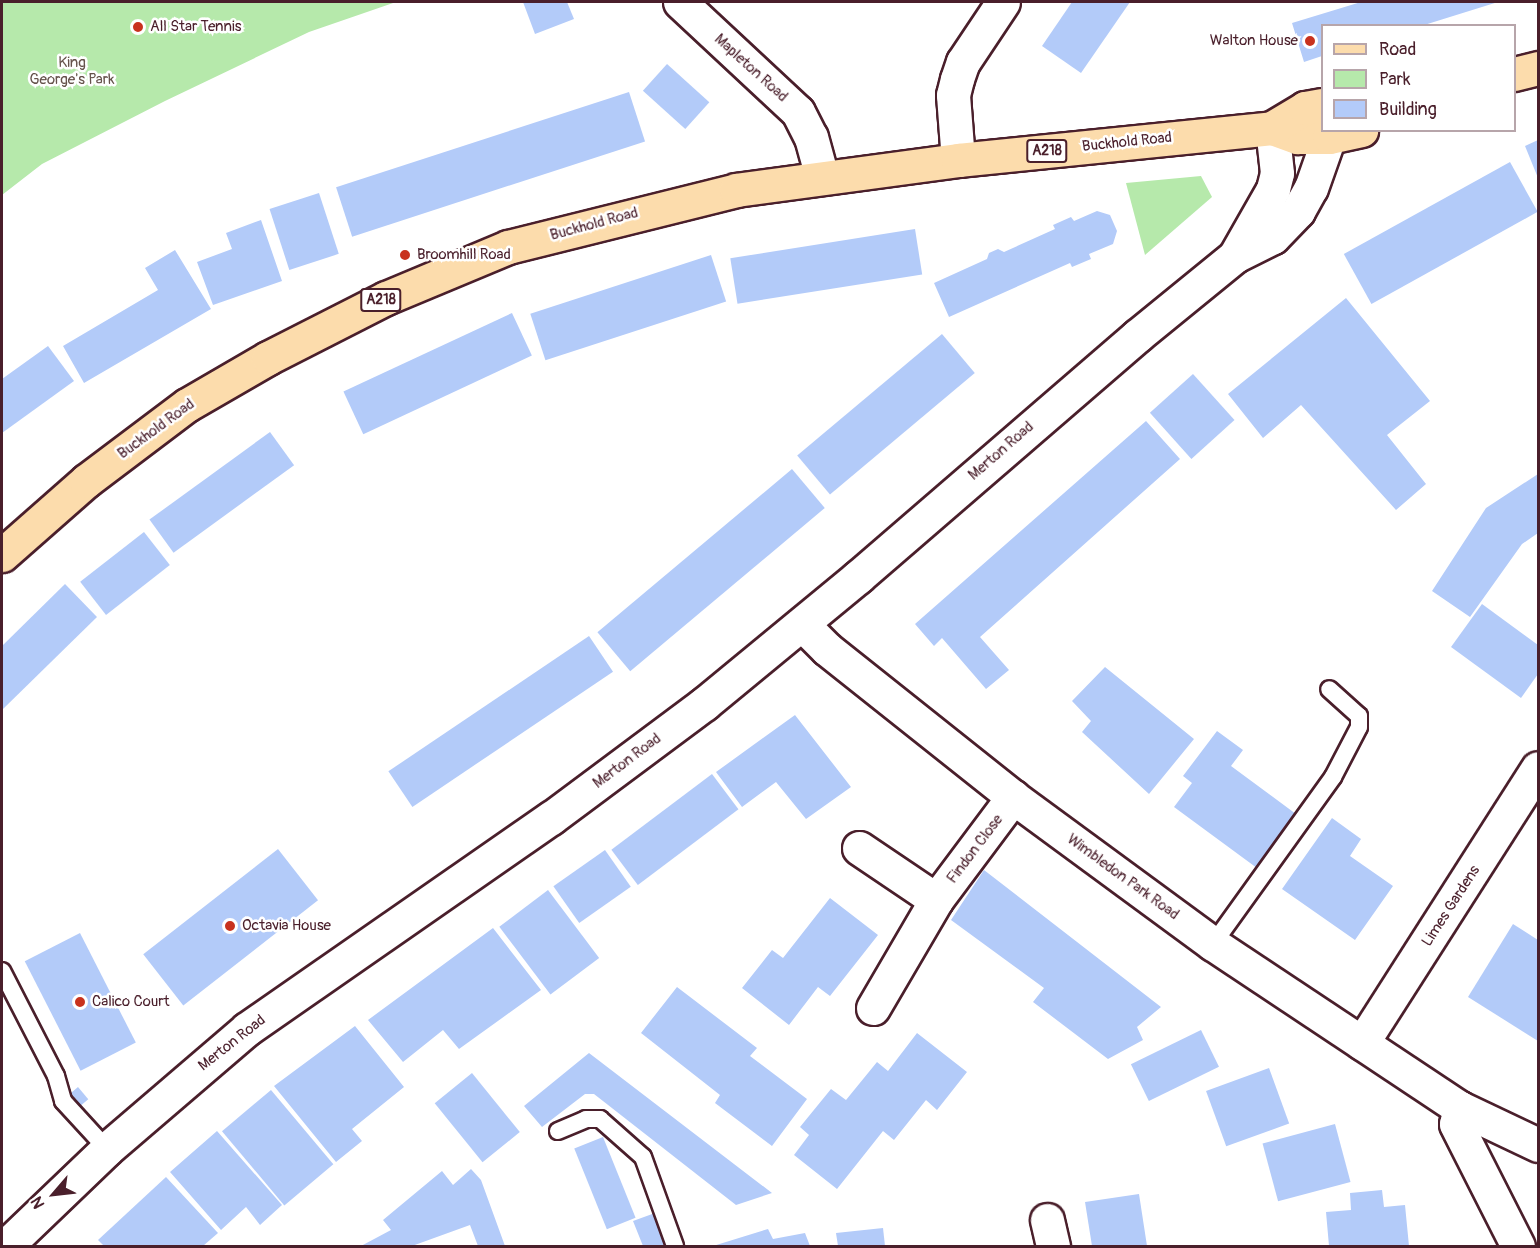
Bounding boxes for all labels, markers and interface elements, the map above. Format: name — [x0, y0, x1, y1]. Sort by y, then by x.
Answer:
place label: All Star Tennis — [150, 18, 241, 36]
marker: All Star Tennis — [131, 20, 145, 34]
legend — [1321, 24, 1516, 132]
street label: Mapleton Road — [711, 30, 791, 106]
place label: Walton House — [1210, 32, 1298, 50]
marker: Walton House — [1303, 34, 1317, 48]
text: Road — [1379, 38, 1416, 61]
park label: King George's Park — [30, 53, 114, 88]
text: Park — [1379, 68, 1411, 91]
text: Building — [1379, 98, 1437, 121]
street label: Buckhold Road — [1081, 128, 1173, 156]
road number: A218 — [1026, 140, 1068, 162]
street label: Buckhold Road — [548, 204, 640, 244]
place label: Broomhill Road — [417, 246, 511, 264]
marker: Broomhill Road — [398, 248, 412, 262]
road number: A218 — [360, 289, 402, 311]
street label: Buckhold Road — [114, 395, 198, 463]
street label: Merton Road — [965, 418, 1037, 484]
street label: Merton Road — [590, 730, 664, 792]
street label: Findon Close — [943, 811, 1007, 887]
street label: Wimbledon Park Road — [1063, 830, 1183, 924]
street label: Limes Gardens — [1418, 862, 1484, 950]
place label: Octavia House — [242, 917, 331, 935]
marker: Octavia House — [223, 919, 237, 933]
place label: Calico Court — [92, 993, 170, 1011]
marker: Calico Court — [73, 995, 87, 1009]
street label: Merton Road — [195, 1011, 269, 1075]
north arrow — [24, 1164, 84, 1224]
text: N — [27, 1193, 49, 1212]

